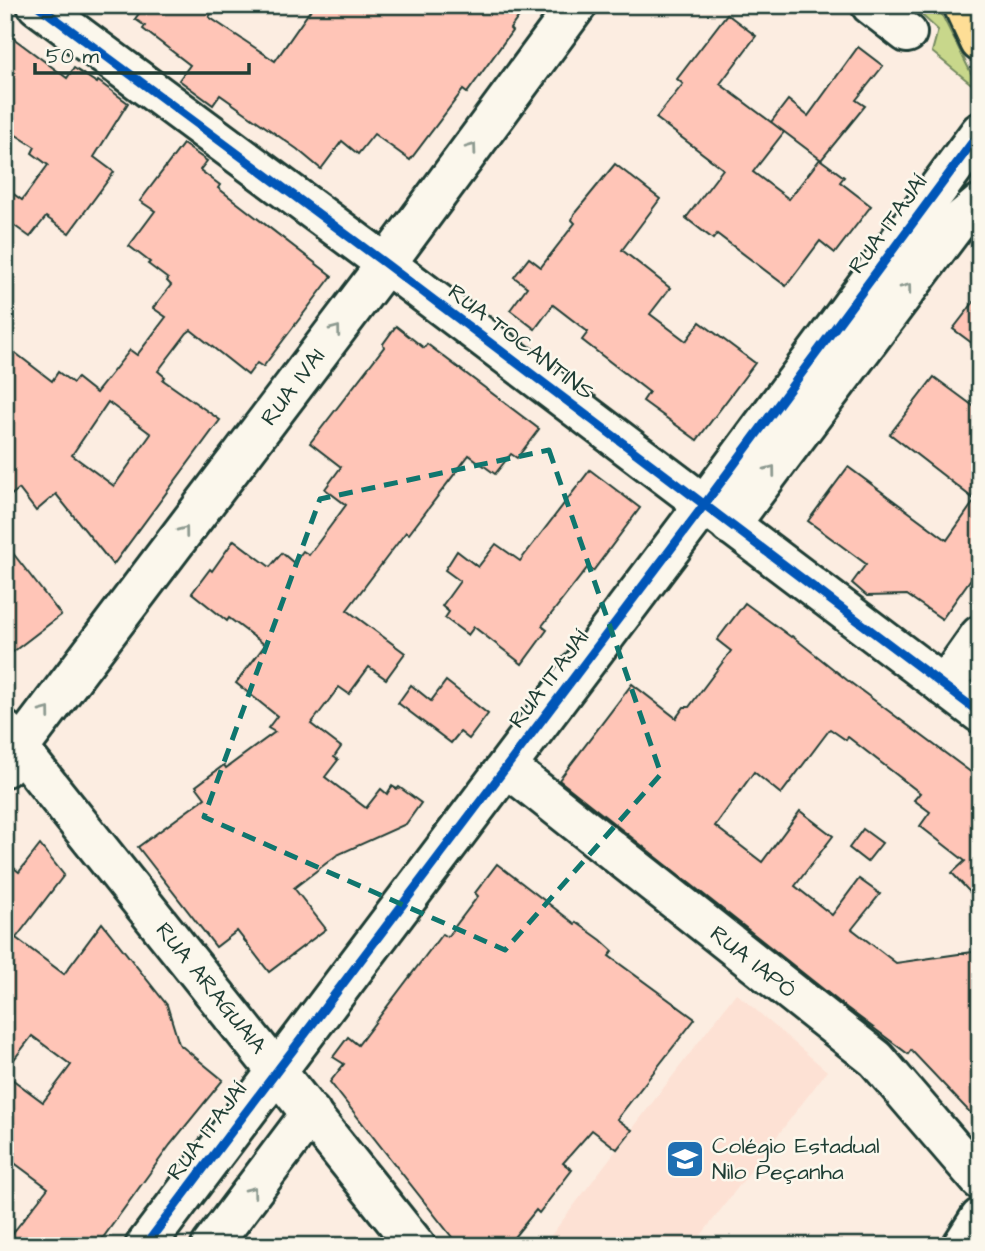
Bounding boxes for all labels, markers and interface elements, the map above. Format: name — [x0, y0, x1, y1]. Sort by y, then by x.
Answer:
scale bar — [35, 32, 248, 76]
text: 50 m — [46, 42, 100, 71]
one-way arrow — [464, 143, 476, 156]
street label: RUA ITAJAÍ — [841, 168, 935, 280]
street label: RUA TOCANTINS — [441, 276, 601, 408]
one-way arrow — [899, 283, 912, 296]
one-way arrow — [328, 325, 340, 338]
street label: RUA IVAI — [253, 342, 333, 432]
one-way arrow — [763, 466, 776, 478]
one-way arrow — [175, 526, 188, 539]
street label: RUA ITAJAÍ — [501, 623, 597, 735]
one-way arrow — [38, 708, 51, 720]
street label: RUA ARAGUAIA — [148, 915, 274, 1061]
street label: RUA IAPÓ — [703, 918, 803, 1006]
street label: RUA ITAJAÍ — [159, 1075, 255, 1187]
place label: Colégio Estadual Nilo Peçanha — [712, 1130, 880, 1188]
school or university icon: Colégio Estadual Nilo Peçanha — [664, 1138, 706, 1180]
one-way arrow — [244, 1187, 257, 1199]

